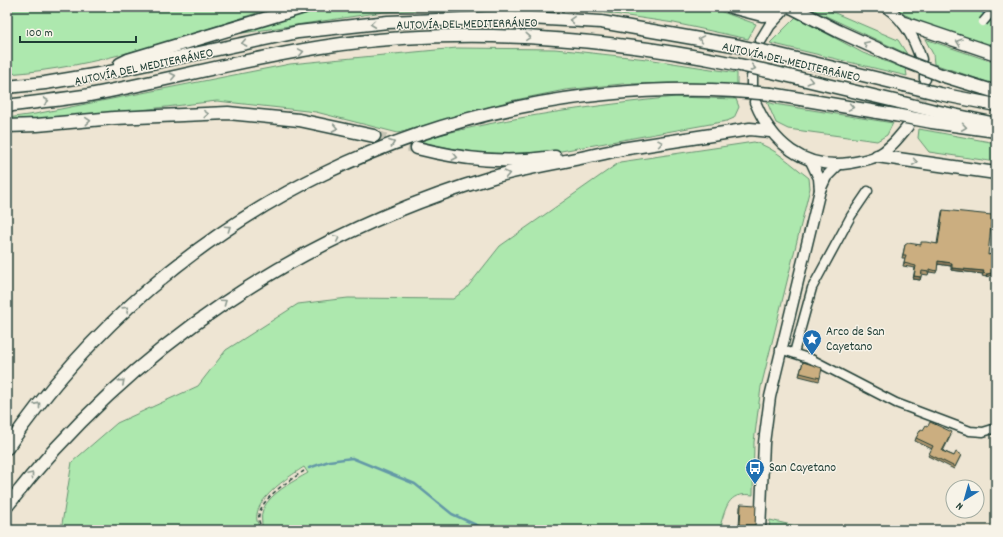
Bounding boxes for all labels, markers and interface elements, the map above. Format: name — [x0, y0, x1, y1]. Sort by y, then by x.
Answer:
street label: AUTOVÍA DEL MEDITERRÁNEO — [396, 14, 538, 36]
one-way arrow — [569, 16, 575, 25]
scale bar — [20, 18, 136, 44]
one-way arrow — [369, 19, 376, 28]
text: 100 m — [26, 25, 53, 42]
one-way arrow — [525, 33, 531, 42]
one-way arrow — [698, 35, 704, 44]
street label: AUTOVÍA DEL MEDITERRÁNEO — [720, 38, 862, 88]
one-way arrow — [955, 38, 962, 47]
one-way arrow — [241, 39, 247, 47]
one-way arrow — [863, 41, 871, 49]
street label: AUTOVÍA DEL MEDITERRÁNEO — [73, 44, 215, 92]
one-way arrow — [298, 48, 304, 56]
one-way arrow — [750, 63, 757, 71]
one-way arrow — [170, 73, 176, 81]
one-way arrow — [806, 76, 813, 85]
one-way arrow — [43, 97, 49, 106]
one-way arrow — [848, 102, 854, 110]
one-way arrow — [203, 109, 209, 118]
one-way arrow — [85, 116, 91, 125]
one-way arrow — [961, 122, 967, 131]
one-way arrow — [332, 123, 338, 131]
one-way arrow — [657, 139, 663, 148]
one-way arrow — [389, 140, 396, 148]
one-way arrow — [452, 152, 459, 161]
one-way arrow — [912, 157, 918, 166]
one-way arrow — [504, 171, 510, 179]
one-way arrow — [223, 226, 230, 233]
one-way arrow — [333, 235, 340, 243]
one-way arrow — [220, 299, 227, 307]
one-way arrow — [121, 306, 129, 314]
place label: Arco de San Cayetano — [826, 323, 885, 357]
place icon: Arco de San Cayetano — [801, 328, 823, 356]
one-way arrow — [117, 379, 125, 387]
one-way arrow — [34, 402, 41, 409]
bus stop icon: San Cayetano — [744, 457, 766, 485]
place label: San Cayetano — [769, 459, 836, 478]
one-way arrow — [27, 472, 34, 480]
north arrow — [945, 479, 985, 519]
text: N — [953, 497, 967, 513]

